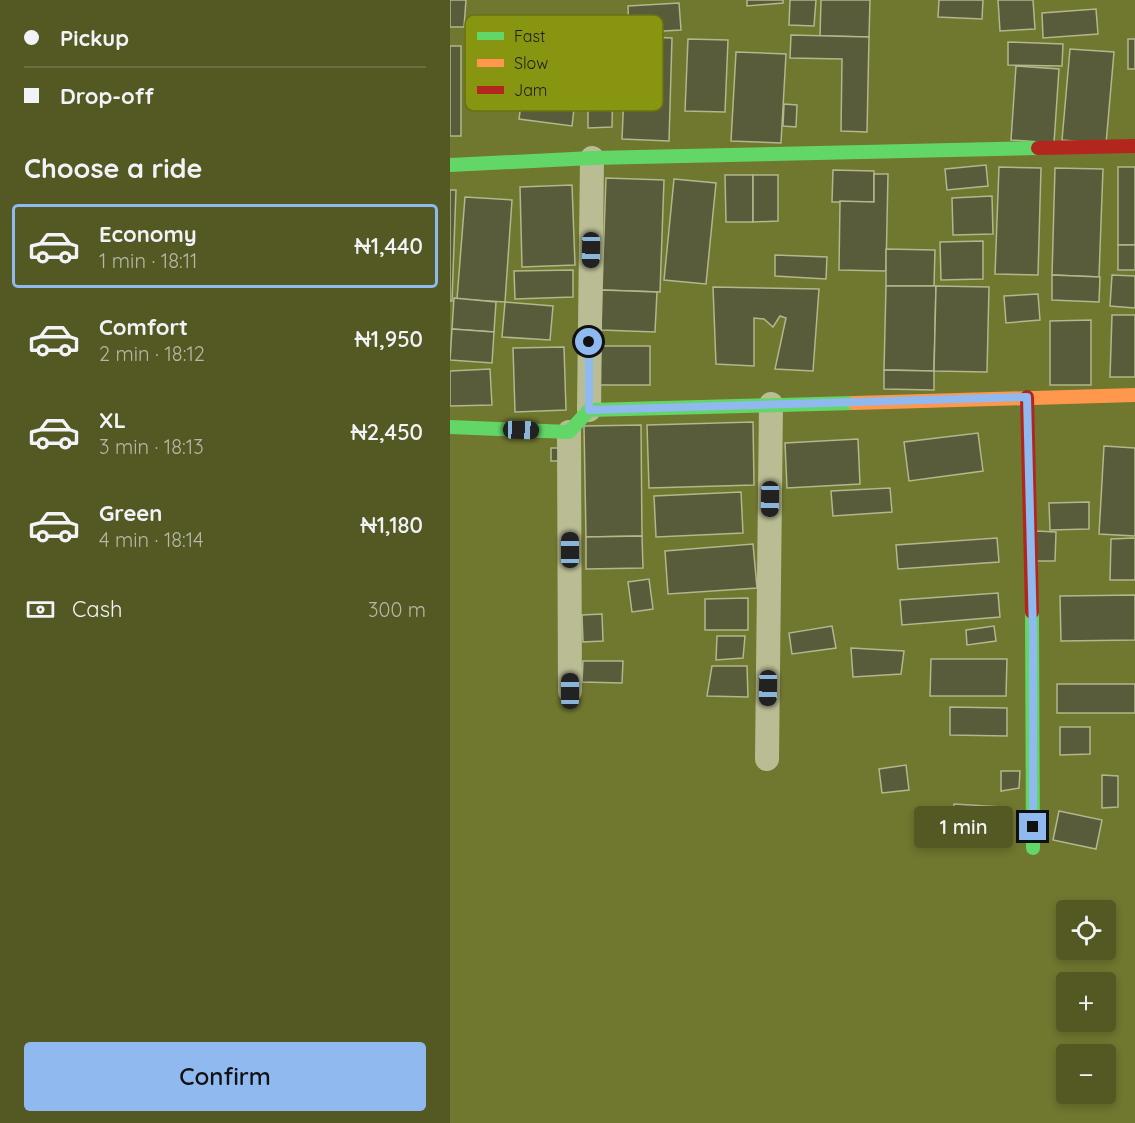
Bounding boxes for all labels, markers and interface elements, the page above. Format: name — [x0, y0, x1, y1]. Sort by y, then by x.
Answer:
legend — [465, 15, 663, 111]
text: Pickup — [60, 24, 129, 52]
text: Fast — [514, 26, 545, 46]
text: Slow — [514, 53, 548, 73]
text: Jam — [514, 80, 547, 100]
text: Drop-off — [60, 82, 154, 110]
text: Choose a ride — [24, 151, 202, 185]
icon: car — [27, 219, 81, 273]
text: Economy — [99, 220, 197, 248]
text: ₦1,440 — [355, 232, 423, 260]
car — [582, 232, 600, 268]
text: 1 min · 18:11 — [99, 248, 198, 273]
icon: car — [27, 312, 81, 366]
text: Comfort — [99, 313, 188, 341]
text: ₦1,950 — [355, 325, 423, 353]
route start — [575, 328, 602, 355]
text: 2 min · 18:12 — [99, 341, 205, 366]
icon: car — [27, 405, 81, 459]
text: XL — [99, 406, 126, 434]
text: ₦2,450 — [351, 418, 423, 446]
car — [503, 420, 539, 440]
text: 3 min · 18:13 — [99, 434, 204, 459]
car — [761, 481, 779, 517]
icon: car — [27, 498, 81, 552]
text: Green — [99, 499, 162, 527]
text: ₦1,180 — [361, 511, 423, 539]
text: 4 min · 18:14 — [99, 527, 203, 552]
car — [561, 532, 579, 568]
icon: cash — [24, 593, 57, 626]
text: Cash — [72, 595, 123, 623]
text: 300 m — [368, 597, 426, 622]
car — [759, 670, 777, 706]
car — [561, 673, 579, 709]
callout: 1 min — [913, 806, 1012, 848]
route end — [1019, 813, 1046, 840]
text: 1 min — [940, 814, 987, 839]
map controls — [1056, 900, 1116, 1104]
button: locate — [1056, 900, 1116, 960]
button: + — [1056, 972, 1116, 1032]
button: Confirm — [24, 1042, 426, 1111]
button: − — [1056, 1044, 1116, 1104]

